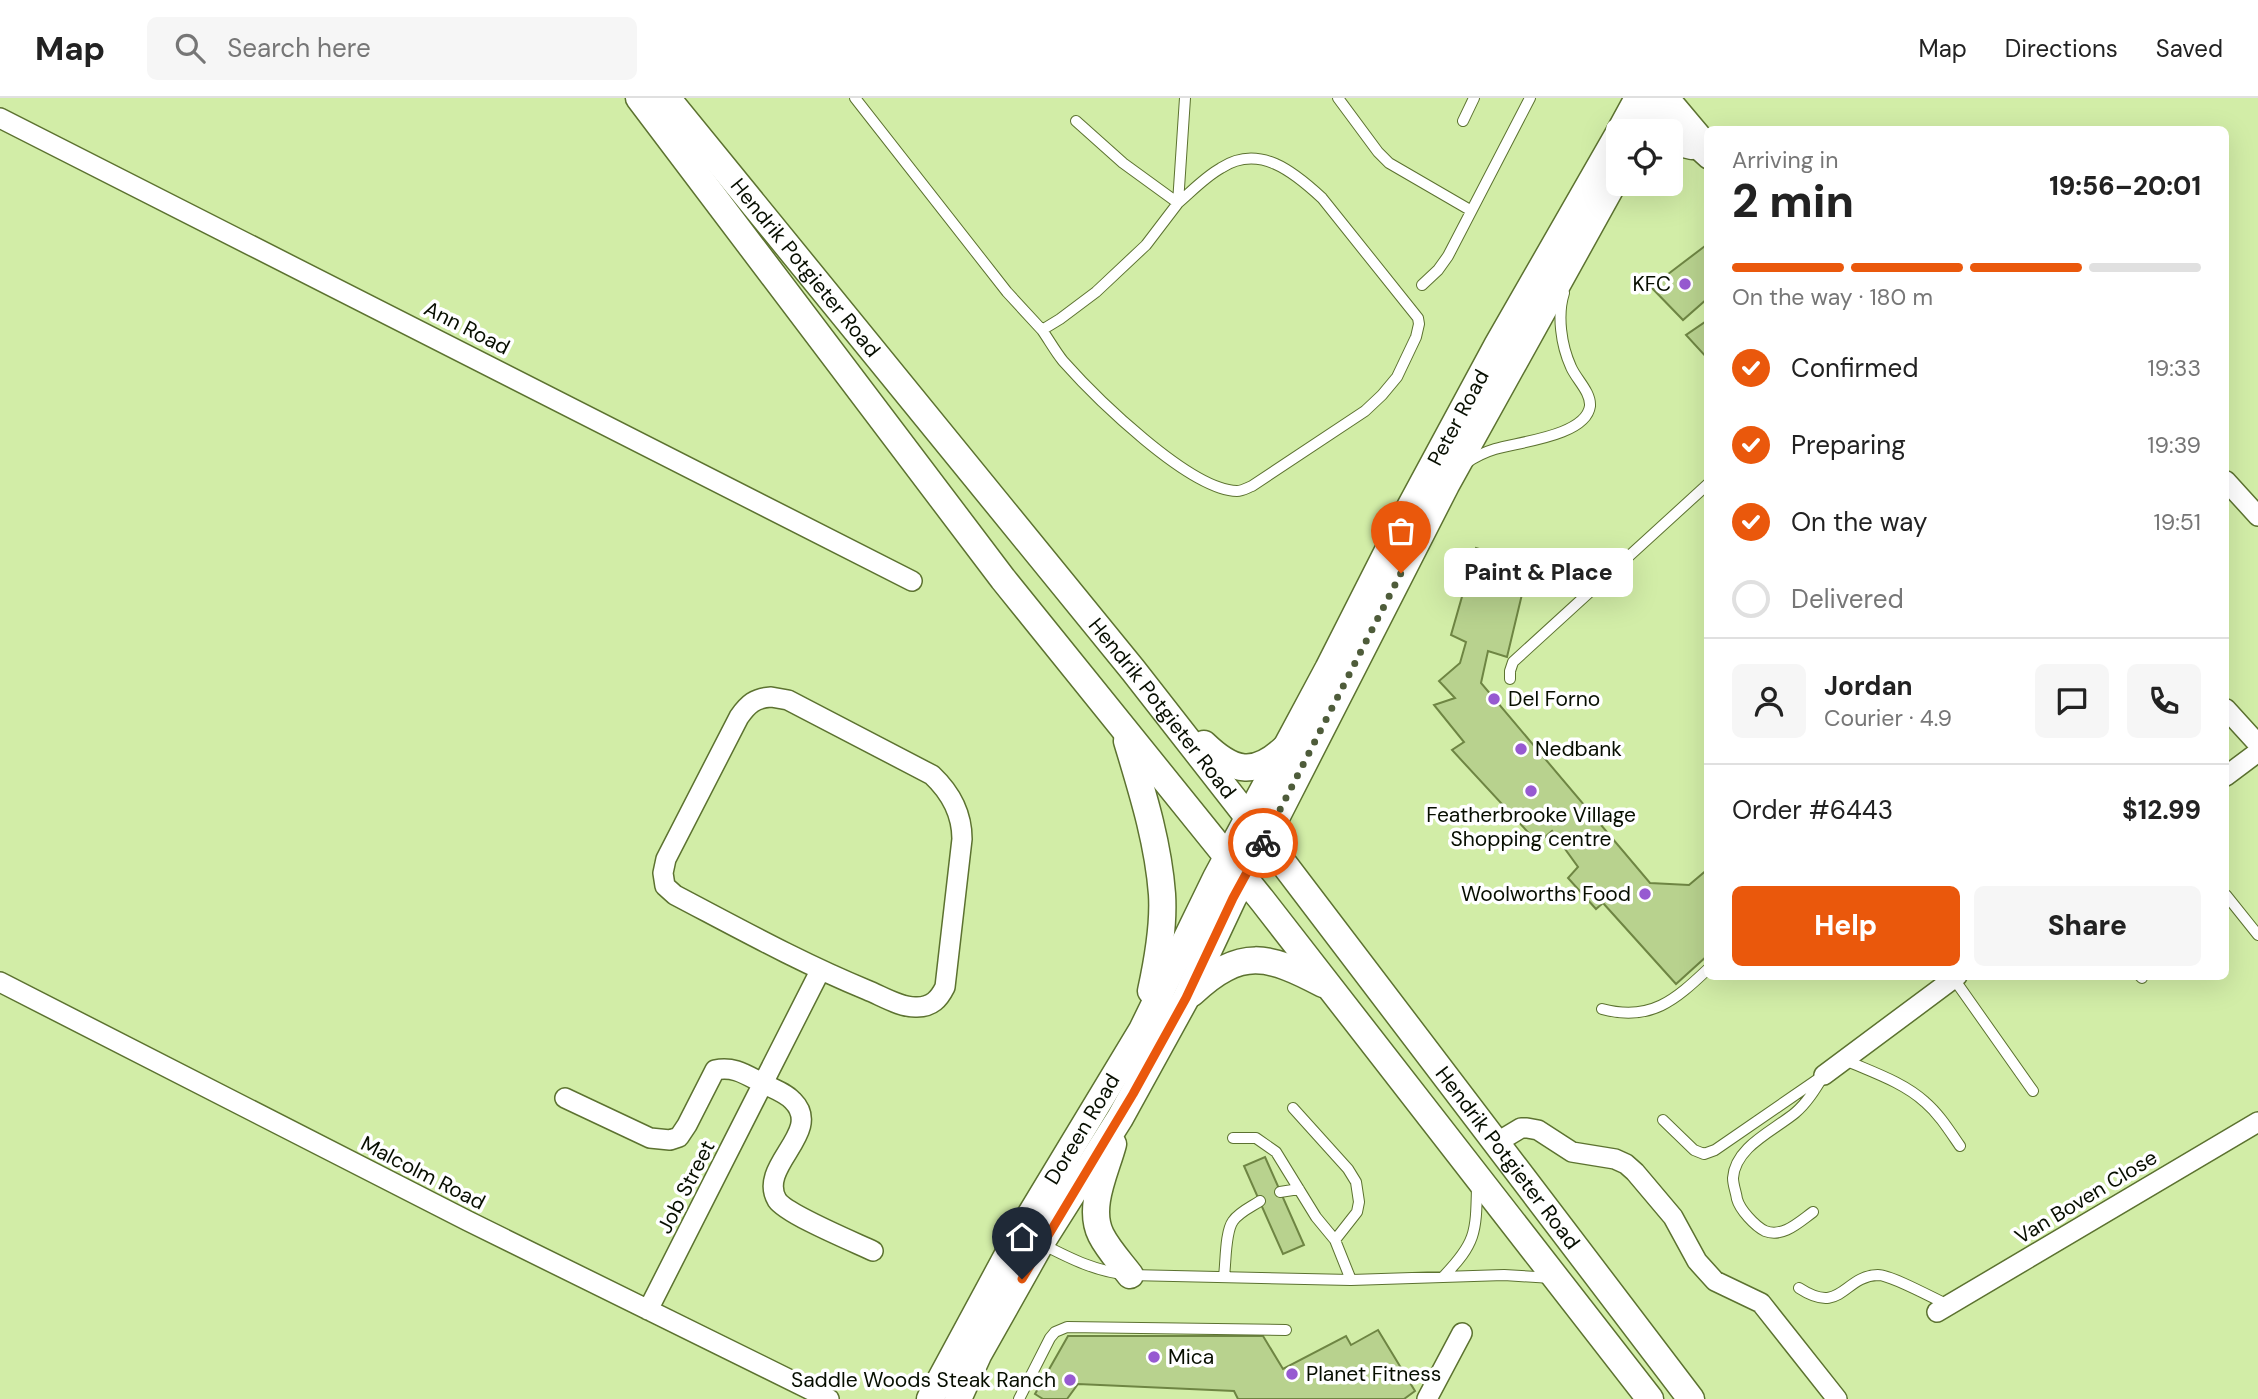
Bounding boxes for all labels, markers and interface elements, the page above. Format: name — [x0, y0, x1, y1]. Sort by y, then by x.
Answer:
search box — [147, 17, 637, 80]
text: Map — [35, 27, 105, 70]
icon: search — [171, 29, 209, 67]
text: Search here — [227, 31, 371, 65]
text: Map — [1919, 33, 1967, 64]
text: Directions — [2005, 33, 2118, 64]
text: Saved — [2156, 33, 2223, 64]
map controls — [1606, 119, 1683, 196]
button: locate — [1606, 119, 1683, 196]
text: Arriving in — [1732, 145, 1838, 175]
text: 19:56–20:01 — [2049, 169, 2201, 203]
text: 2 min — [1732, 171, 1854, 231]
street label: Hendrik Potgieter Road — [724, 173, 887, 363]
place label: KFC — [1632, 270, 1671, 298]
marker: KFC — [1677, 276, 1693, 292]
text: On the way · 180 m — [1732, 282, 1933, 312]
street label: Ann Road — [419, 295, 515, 361]
icon: check — [1732, 349, 1770, 387]
text: Confirmed — [1791, 351, 1918, 385]
text: 19:33 — [2148, 353, 2201, 383]
street label: Peter Road — [1421, 365, 1496, 471]
icon: check — [1732, 426, 1770, 464]
text: Preparing — [1791, 428, 1906, 462]
text: 19:39 — [2147, 430, 2201, 460]
pin — [1371, 501, 1431, 573]
icon: check — [1732, 503, 1770, 541]
text: On the way — [1791, 505, 1927, 539]
text: 19:51 — [2154, 507, 2201, 537]
icon: bag — [1382, 512, 1420, 550]
callout: Paint & Place — [1443, 548, 1632, 598]
text: Paint & Place — [1464, 557, 1613, 587]
text: Delivered — [1791, 582, 1904, 616]
street label: Hendrik Potgieter Road — [1082, 612, 1242, 804]
button: person — [1732, 664, 1806, 738]
button: chat — [2035, 664, 2109, 738]
button: phone — [2127, 664, 2201, 738]
text: Jordan — [1824, 669, 1913, 703]
place label: Del Forno — [1508, 685, 1600, 713]
marker: Del Forno — [1486, 691, 1502, 707]
text: Courier · 4.9 — [1824, 703, 1952, 733]
place label: Nedbank — [1535, 735, 1622, 763]
marker: Nedbank — [1513, 741, 1529, 757]
marker: Featherbrooke Village Shopping centre — [1523, 783, 1539, 799]
text: Order #6443 — [1732, 793, 1893, 827]
text: $12.99 — [2122, 793, 2201, 827]
place label: Featherbrooke Village Shopping centre — [1426, 801, 1636, 853]
courier — [1228, 808, 1298, 878]
icon: bike — [1244, 824, 1282, 862]
place label: Woolworths Food — [1461, 880, 1631, 908]
marker: Woolworths Food — [1637, 886, 1653, 902]
button: Help — [1732, 886, 1960, 966]
button: Share — [1974, 886, 2201, 966]
street label: Hendrik Potgieter Road — [1429, 1061, 1586, 1255]
street label: Doreen Road — [1038, 1068, 1126, 1190]
street label: Malcolm Road — [356, 1130, 490, 1216]
street label: Job Street — [651, 1136, 721, 1238]
street label: Van Boven Close — [2010, 1143, 2162, 1251]
pin — [992, 1207, 1052, 1279]
icon: home — [1003, 1218, 1041, 1256]
place label: Mica — [1168, 1343, 1214, 1371]
marker: Mica — [1146, 1349, 1162, 1365]
place label: Planet Fitness — [1306, 1360, 1441, 1388]
place label: Saddle Woods Steak Ranch — [791, 1366, 1056, 1394]
marker: Planet Fitness — [1284, 1366, 1300, 1382]
marker: Saddle Woods Steak Ranch — [1062, 1372, 1078, 1388]

